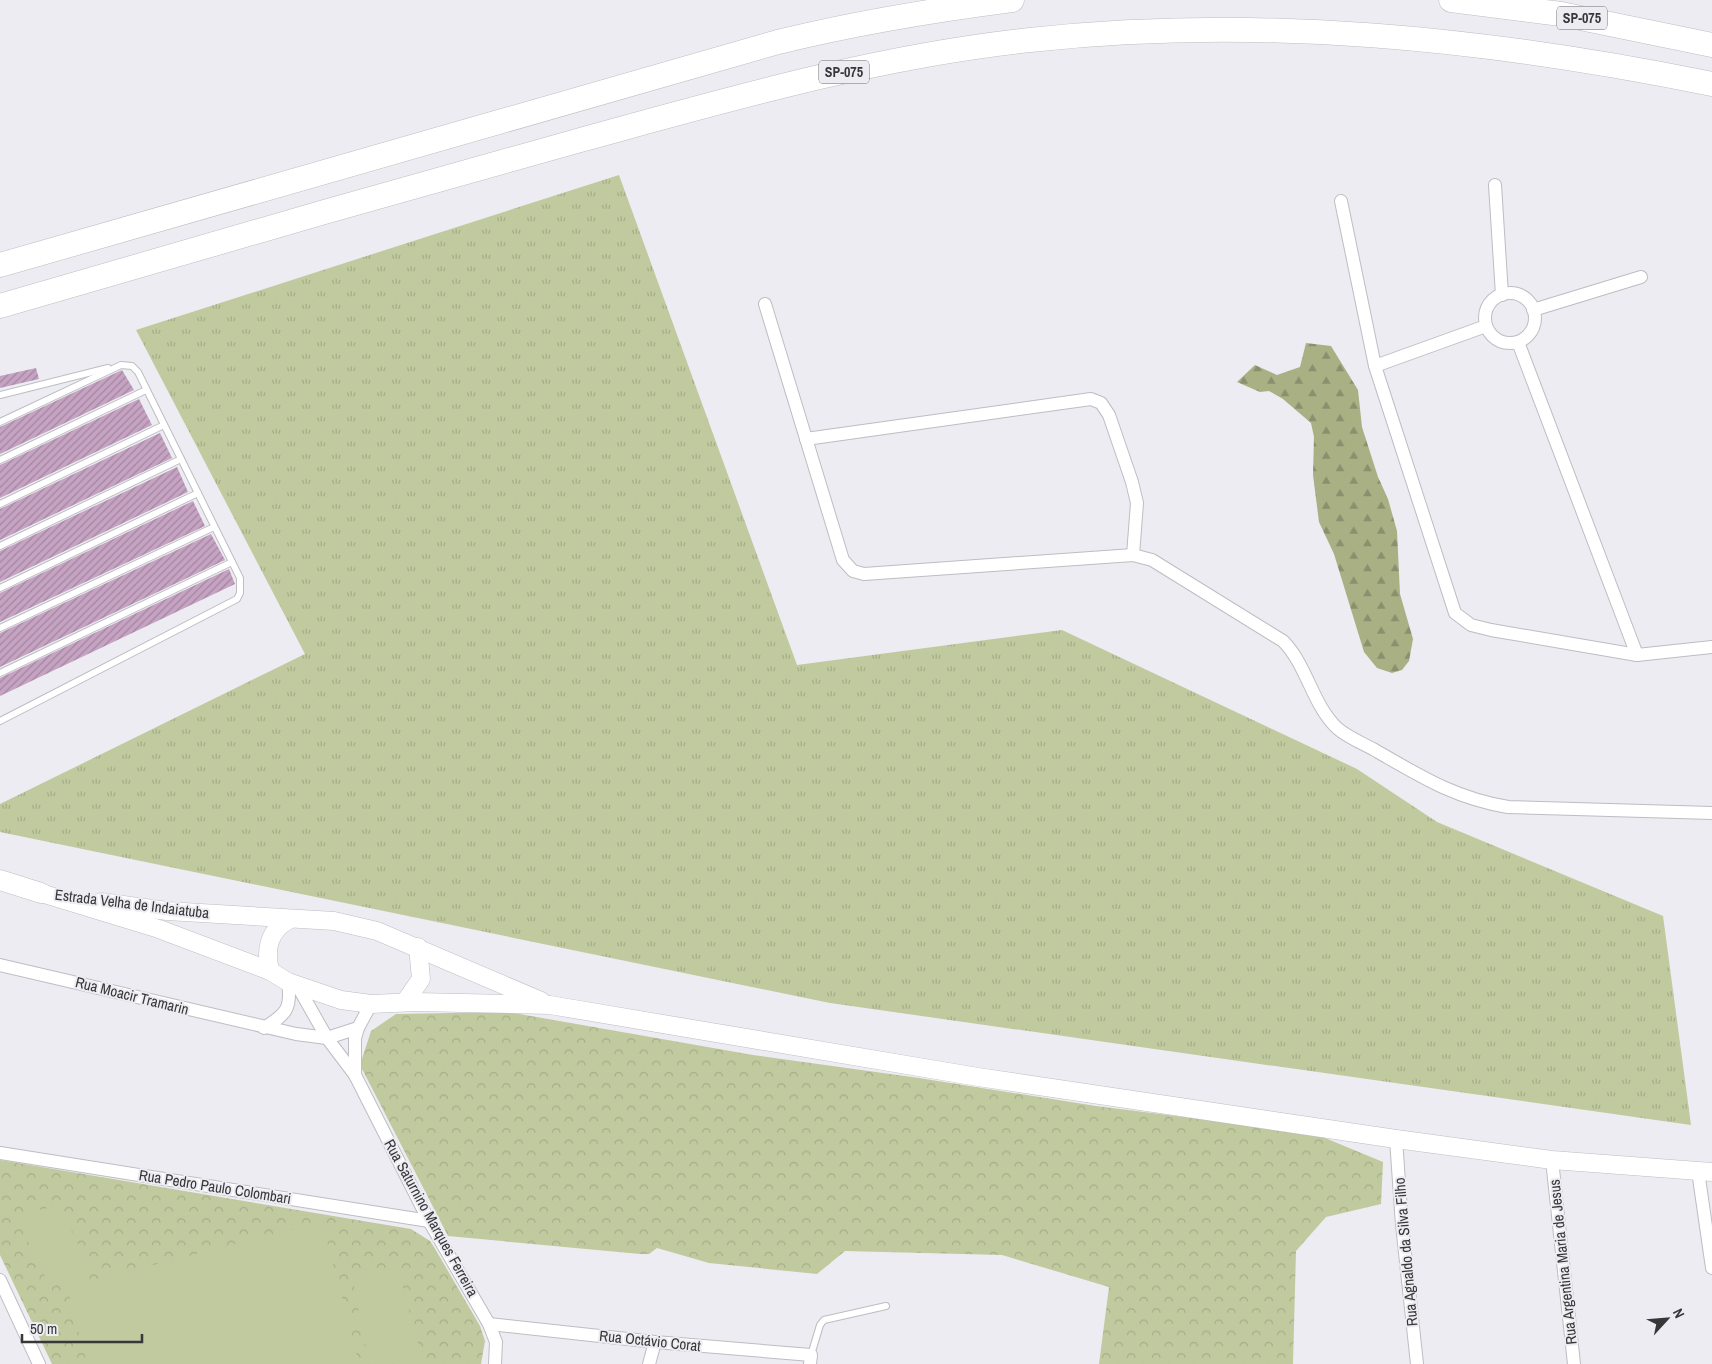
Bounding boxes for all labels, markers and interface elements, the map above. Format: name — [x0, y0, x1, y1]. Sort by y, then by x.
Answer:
road number: SP-075 — [1557, 7, 1607, 30]
road number: SP-075 — [819, 61, 869, 84]
street label: Estrada Velha de Indaiatuba — [54, 884, 211, 923]
street label: Rua Moacir Tramarin — [73, 971, 191, 1020]
street label: Rua Saturnino Marques Ferreira — [379, 1135, 484, 1300]
street label: Rua Pedro Paulo Colombari — [137, 1164, 293, 1209]
street label: Rua Agnaldo da Silva Filho — [1389, 1177, 1422, 1327]
street label: Rua Argentina Maria de Jesus — [1543, 1178, 1582, 1346]
north arrow — [1642, 1294, 1692, 1344]
text: N — [1669, 1306, 1689, 1321]
scale bar — [22, 1312, 142, 1344]
text: 50 m — [30, 1318, 57, 1339]
street label: Rua Octávio Corat — [598, 1325, 702, 1356]

